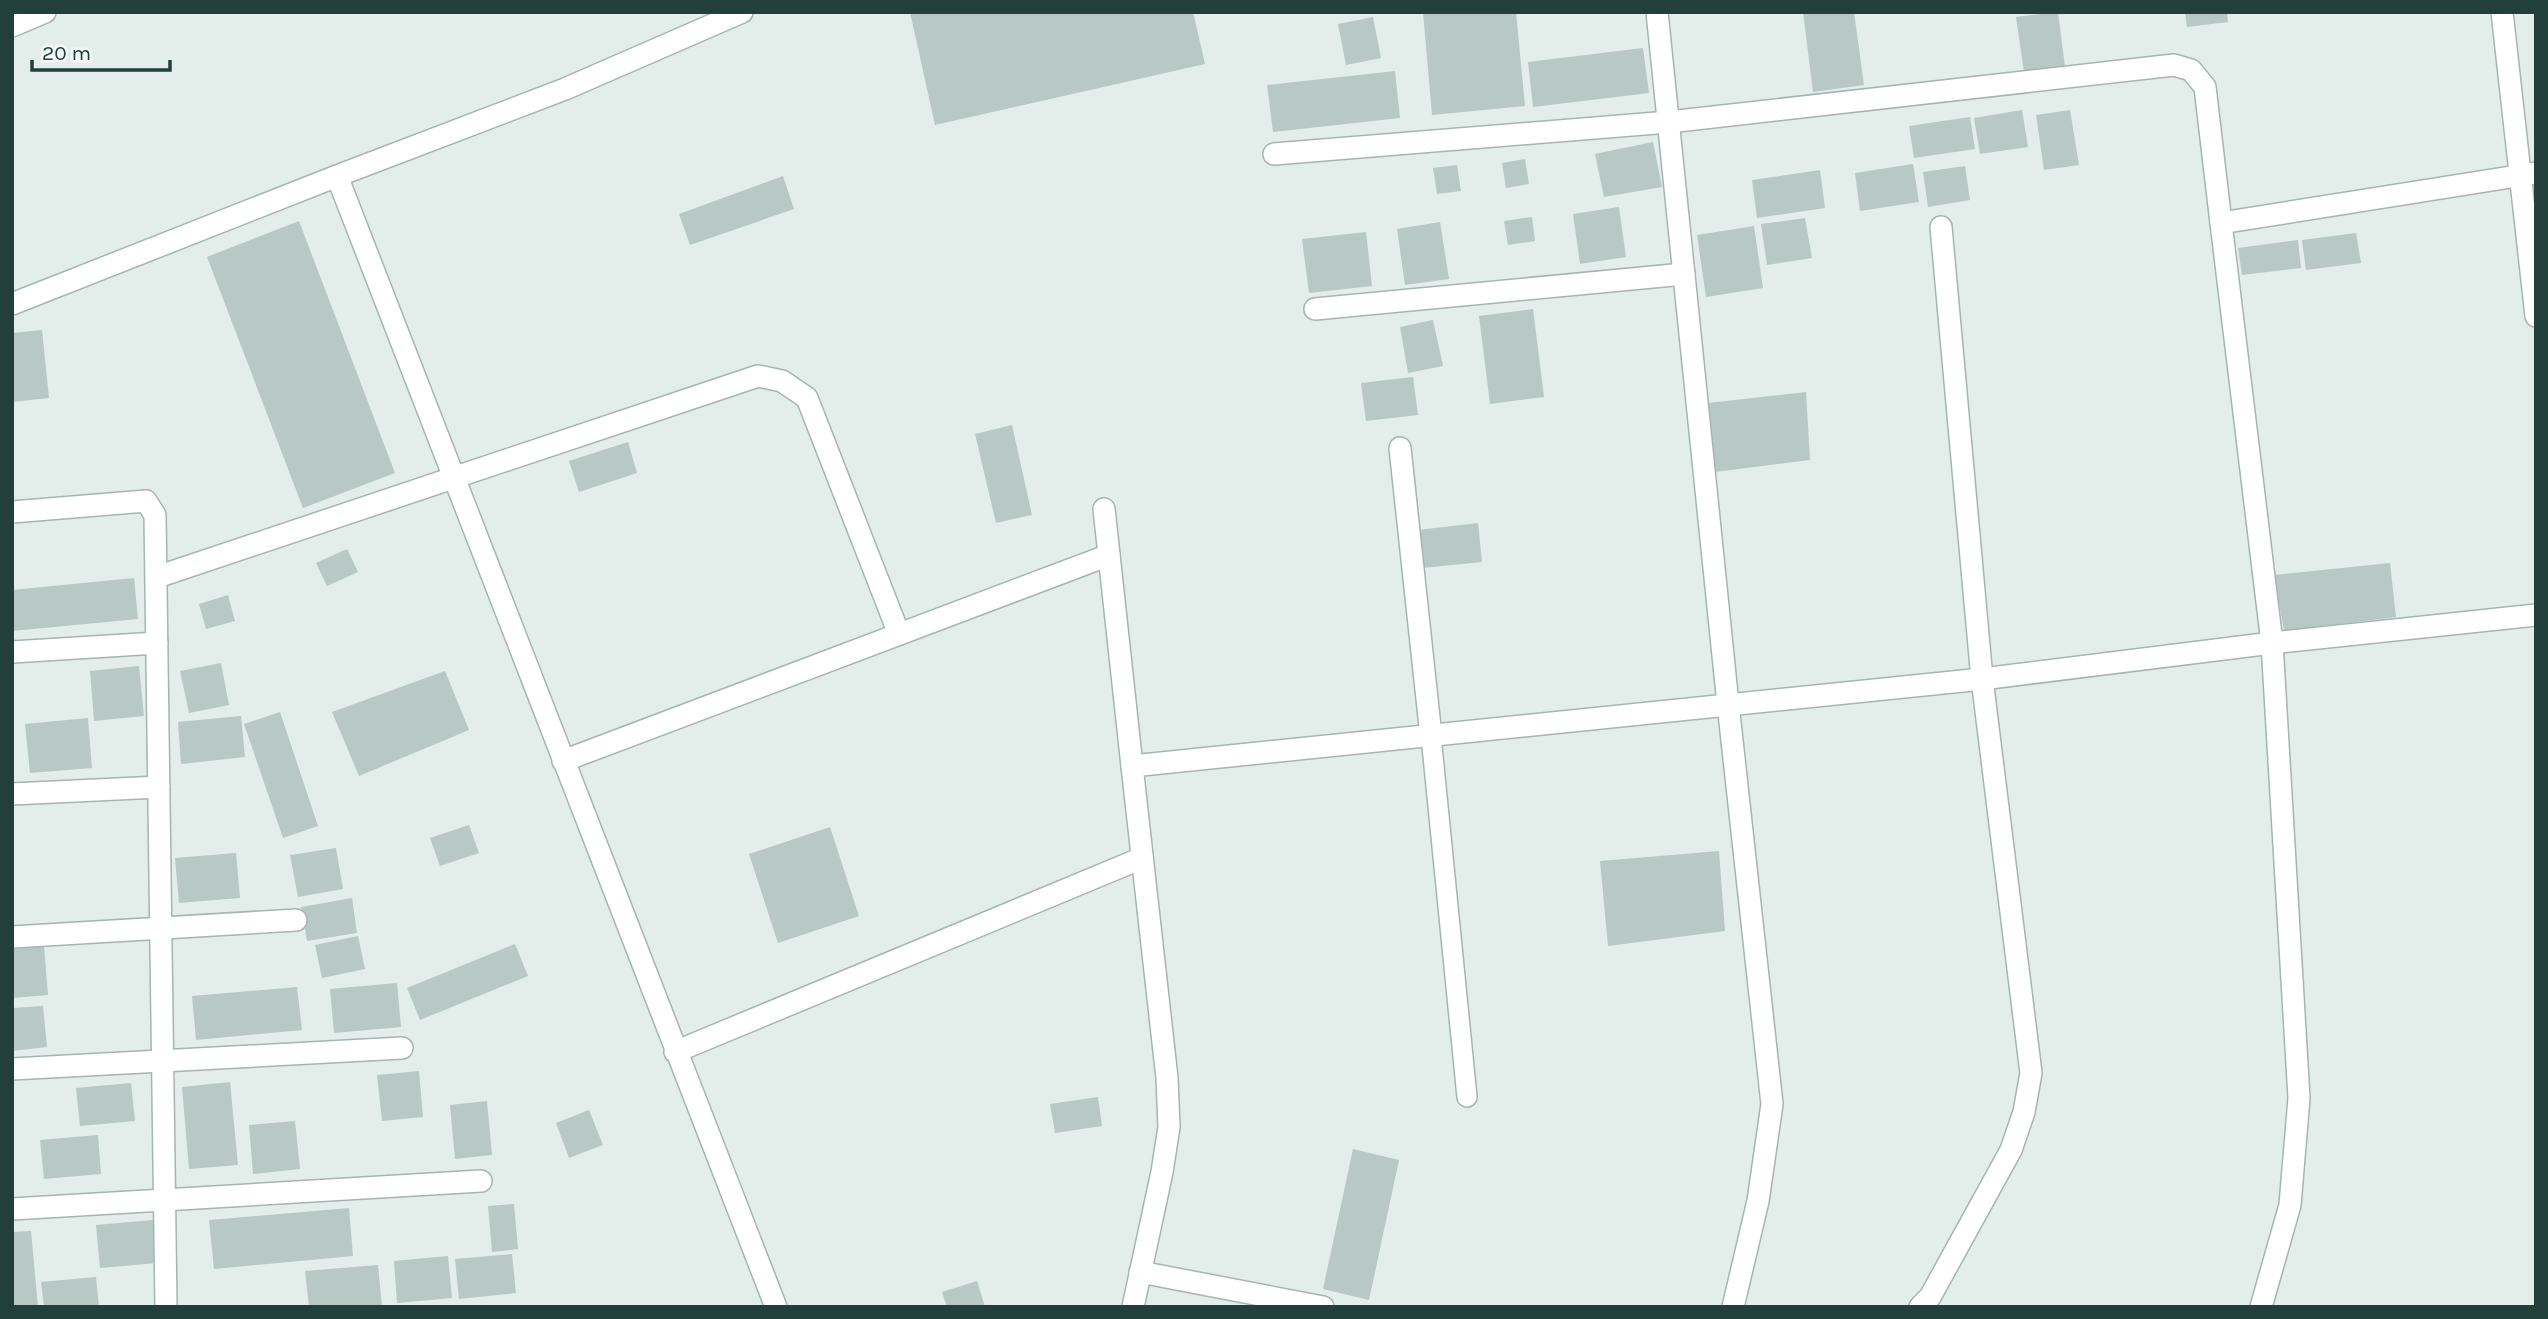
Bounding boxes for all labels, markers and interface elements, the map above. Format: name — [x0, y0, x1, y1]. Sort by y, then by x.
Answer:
scale bar — [32, 28, 170, 72]
text: 20 m — [42, 41, 91, 65]

